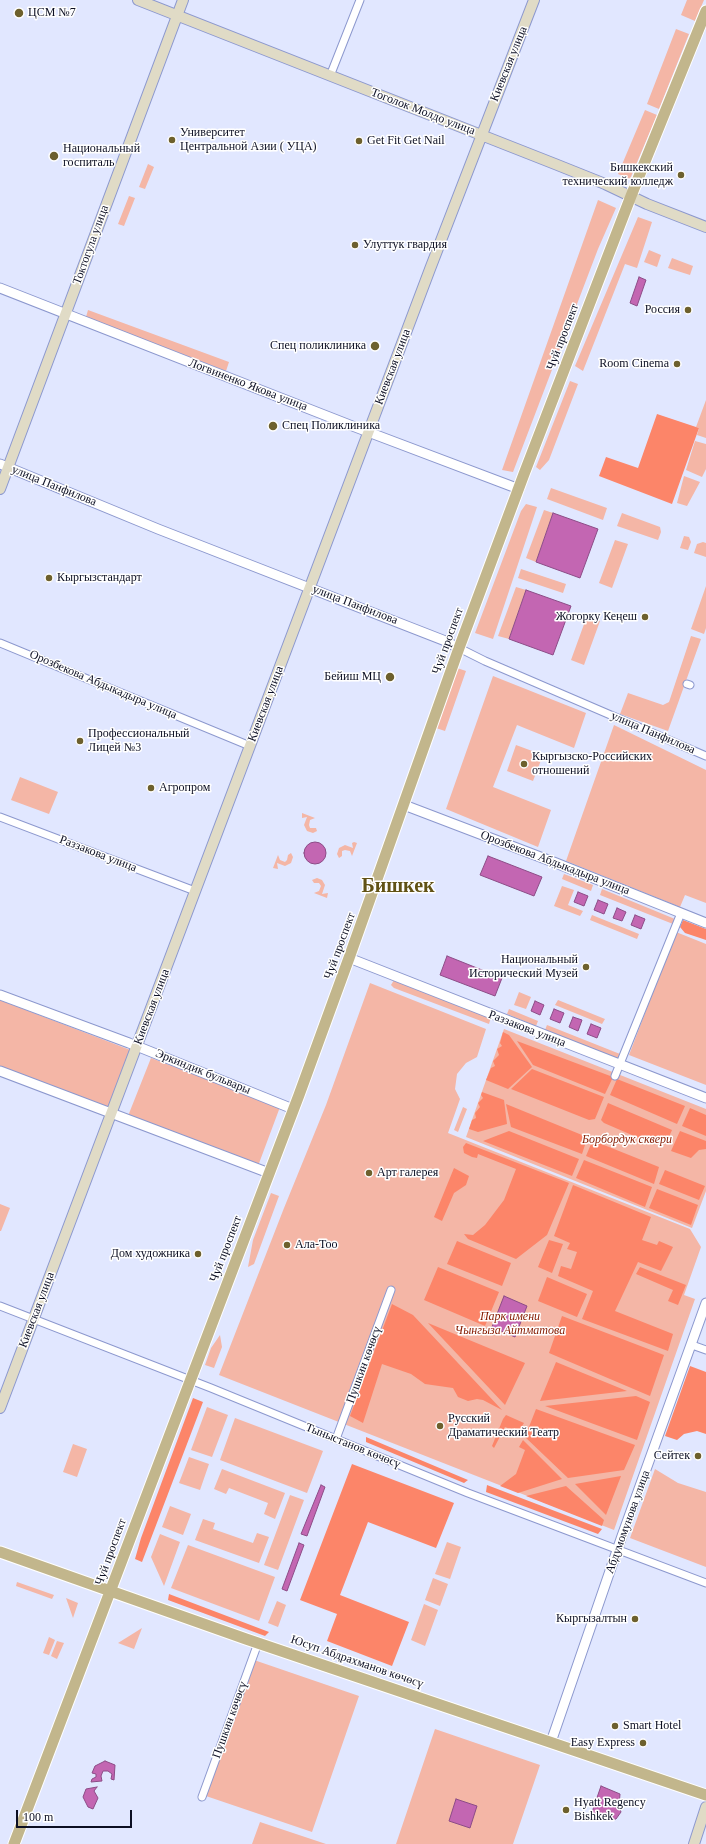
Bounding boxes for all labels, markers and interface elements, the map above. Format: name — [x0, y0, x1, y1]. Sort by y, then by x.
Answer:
place label: ЦСМ №7 — [28, 6, 76, 20]
marker: ЦСМ №7 — [13, 7, 25, 19]
street label: Киевская улица — [487, 24, 531, 104]
street label: Тоголок Молдо улица — [369, 85, 477, 139]
place label: Университет Центральной Азии ( УЦА) — [180, 126, 317, 154]
place label: Get Fit Get Nail — [367, 134, 445, 148]
marker: Университет Центральной Азии ( УЦА) — [167, 135, 177, 145]
marker: Get Fit Get Nail — [354, 136, 364, 146]
place label: Национальный госпиталь — [63, 142, 140, 170]
marker: Национальный госпиталь — [48, 150, 60, 162]
place label: Бишкекский технический колледж — [562, 161, 673, 189]
marker: Бишкекский технический колледж — [676, 170, 686, 180]
street label: Токтогула улица — [70, 203, 112, 287]
place label: Улуттук гвардия — [363, 238, 447, 252]
marker: Улуттук гвардия — [350, 240, 360, 250]
street label: Чуй проспект — [544, 302, 582, 372]
place label: Россия — [645, 303, 680, 317]
marker: Россия — [683, 305, 693, 315]
street label: Киевская улица — [372, 327, 414, 407]
place label: Спец поликлиника — [270, 339, 366, 353]
marker: Спец поликлиника — [369, 340, 381, 352]
street label: Логвиненко Якова улица — [187, 356, 309, 414]
place label: Room Cinema — [599, 357, 669, 371]
marker: Room Cinema — [672, 359, 682, 369]
place label: Спец Поликлиника — [282, 419, 380, 433]
marker: Спец Поликлиника — [267, 420, 279, 432]
street label: улица Панфилова — [10, 462, 98, 510]
place label: Кыргызстандарт — [57, 571, 142, 585]
marker: Кыргызстандарт — [44, 573, 54, 583]
street label: улица Панфилова — [310, 582, 400, 628]
street label: Чуй проспект — [429, 606, 467, 676]
place label: Жогорку Кеңеш — [556, 610, 637, 624]
marker: Жогорку Кеңеш — [640, 612, 650, 622]
street label: Орозбекова Абдыкадыра улица — [27, 647, 179, 723]
street label: Киевская улица — [245, 664, 287, 744]
place label: Бейиш МЦ — [324, 670, 381, 684]
marker: Бейиш МЦ — [384, 671, 396, 683]
street label: улица Панфилова — [609, 709, 697, 757]
place label: Профессиональный Лицей №3 — [88, 727, 189, 755]
marker: Профессиональный Лицей №3 — [75, 736, 85, 746]
place label: Кыргызско-Российских отношений — [532, 750, 652, 778]
marker: Кыргызско-Российских отношений — [519, 759, 529, 769]
place label: Агропром — [159, 781, 210, 795]
marker: Агропром — [146, 783, 156, 793]
street label: Орозбекова Абдыкадыра улица — [478, 828, 632, 898]
street label: Раззакова улица — [57, 833, 139, 875]
district label: Бишкек — [361, 875, 435, 899]
street label: Чуй проспект — [321, 911, 359, 981]
place label: Национальный Исторический Музей — [469, 953, 578, 981]
marker: Национальный Исторический Музей — [581, 962, 591, 972]
street label: Киевская улица — [131, 967, 173, 1047]
street label: Раззакова улица — [486, 1008, 568, 1050]
street label: Эркиндик бульвары — [153, 1046, 253, 1098]
park label: Борбордук сквери — [582, 1133, 672, 1147]
place label: Арт галерея — [377, 1166, 438, 1180]
marker: Арт галерея — [364, 1168, 374, 1178]
street label: Чуй проспект — [207, 1214, 245, 1284]
place label: Ала-Тоо — [295, 1238, 337, 1252]
marker: Ала-Тоо — [282, 1240, 292, 1250]
place label: Дом художника — [111, 1247, 190, 1261]
marker: Дом художника — [193, 1249, 203, 1259]
street label: Киевская улица — [16, 1270, 58, 1350]
park label: Парк имени Чынгыза Айтматова — [455, 1310, 565, 1338]
street label: Пушкин көчөсү — [343, 1325, 385, 1405]
place label: Русский Драматический Театр — [448, 1412, 559, 1440]
street label: Тыныстанов көчөсү — [303, 1420, 403, 1472]
marker: Русский Драматический Театр — [435, 1421, 445, 1431]
place label: Сейтек — [654, 1449, 690, 1463]
marker: Сейтек — [693, 1451, 703, 1461]
street label: Абдумомунова улица — [603, 1468, 653, 1576]
street label: Чуй проспект — [92, 1517, 130, 1587]
place label: Кыргызалтын — [556, 1612, 627, 1626]
marker: Кыргызалтын — [630, 1614, 640, 1624]
street label: Юсуп Абдрахманов көчөсү — [289, 1633, 425, 1691]
street label: Пушкин көчөсү — [209, 1680, 251, 1760]
place label: Smart Hotel — [623, 1719, 681, 1733]
marker: Smart Hotel — [610, 1721, 620, 1731]
place label: Easy Express — [571, 1736, 635, 1750]
marker: Easy Express — [638, 1738, 648, 1748]
place label: Hyatt Regency Bishkek — [574, 1796, 646, 1824]
scale bar — [18, 1802, 134, 1828]
marker: Hyatt Regency Bishkek — [561, 1805, 571, 1815]
text: 100 m — [23, 1810, 53, 1824]

